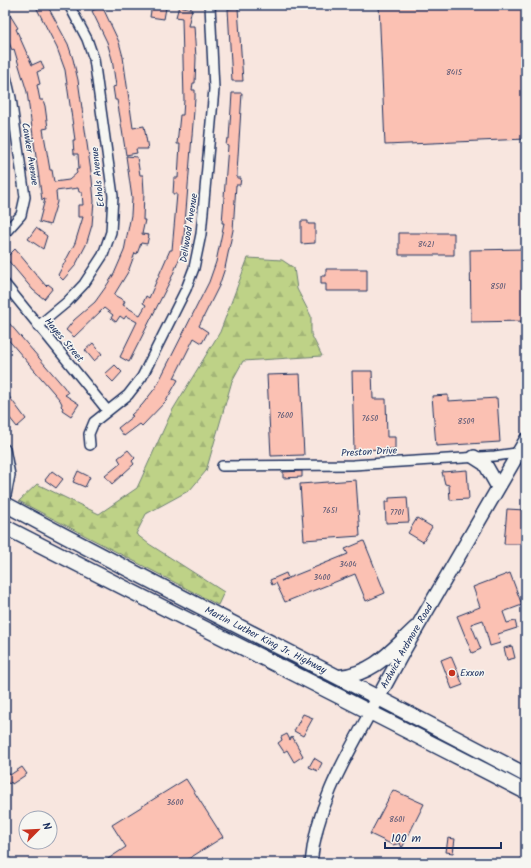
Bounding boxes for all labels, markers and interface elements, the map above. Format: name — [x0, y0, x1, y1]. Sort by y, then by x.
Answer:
house number: 8415 — [446, 66, 463, 79]
street label: Cawker Avenue — [17, 121, 43, 187]
street label: Echols Avenue — [87, 146, 109, 208]
street label: Dellwood Avenue — [176, 192, 202, 264]
house number: 8421 — [418, 238, 435, 251]
house number: 8501 — [490, 280, 506, 293]
street label: Hayes Street — [40, 314, 88, 366]
house number: 7600 — [277, 409, 293, 422]
house number: 7650 — [362, 412, 378, 425]
house number: 8509 — [457, 415, 475, 428]
street label: Preston Drive — [341, 443, 398, 461]
house number: 7651 — [323, 504, 338, 517]
house number: 7701 — [390, 506, 404, 519]
house number: 3404 — [339, 558, 357, 571]
house number: 3400 — [314, 571, 330, 584]
street label: Ardwick Ardmore Road — [376, 600, 438, 692]
street label: Martin Luther King Jr. Highway — [202, 602, 330, 678]
place label: Exxon — [460, 665, 484, 681]
marker: Exxon — [447, 668, 457, 678]
house number: 3600 — [166, 796, 184, 809]
north arrow — [18, 810, 58, 850]
house number: 8601 — [389, 813, 405, 826]
text: N — [37, 820, 56, 833]
scale bar — [385, 824, 501, 850]
text: 100 m — [391, 829, 422, 848]

